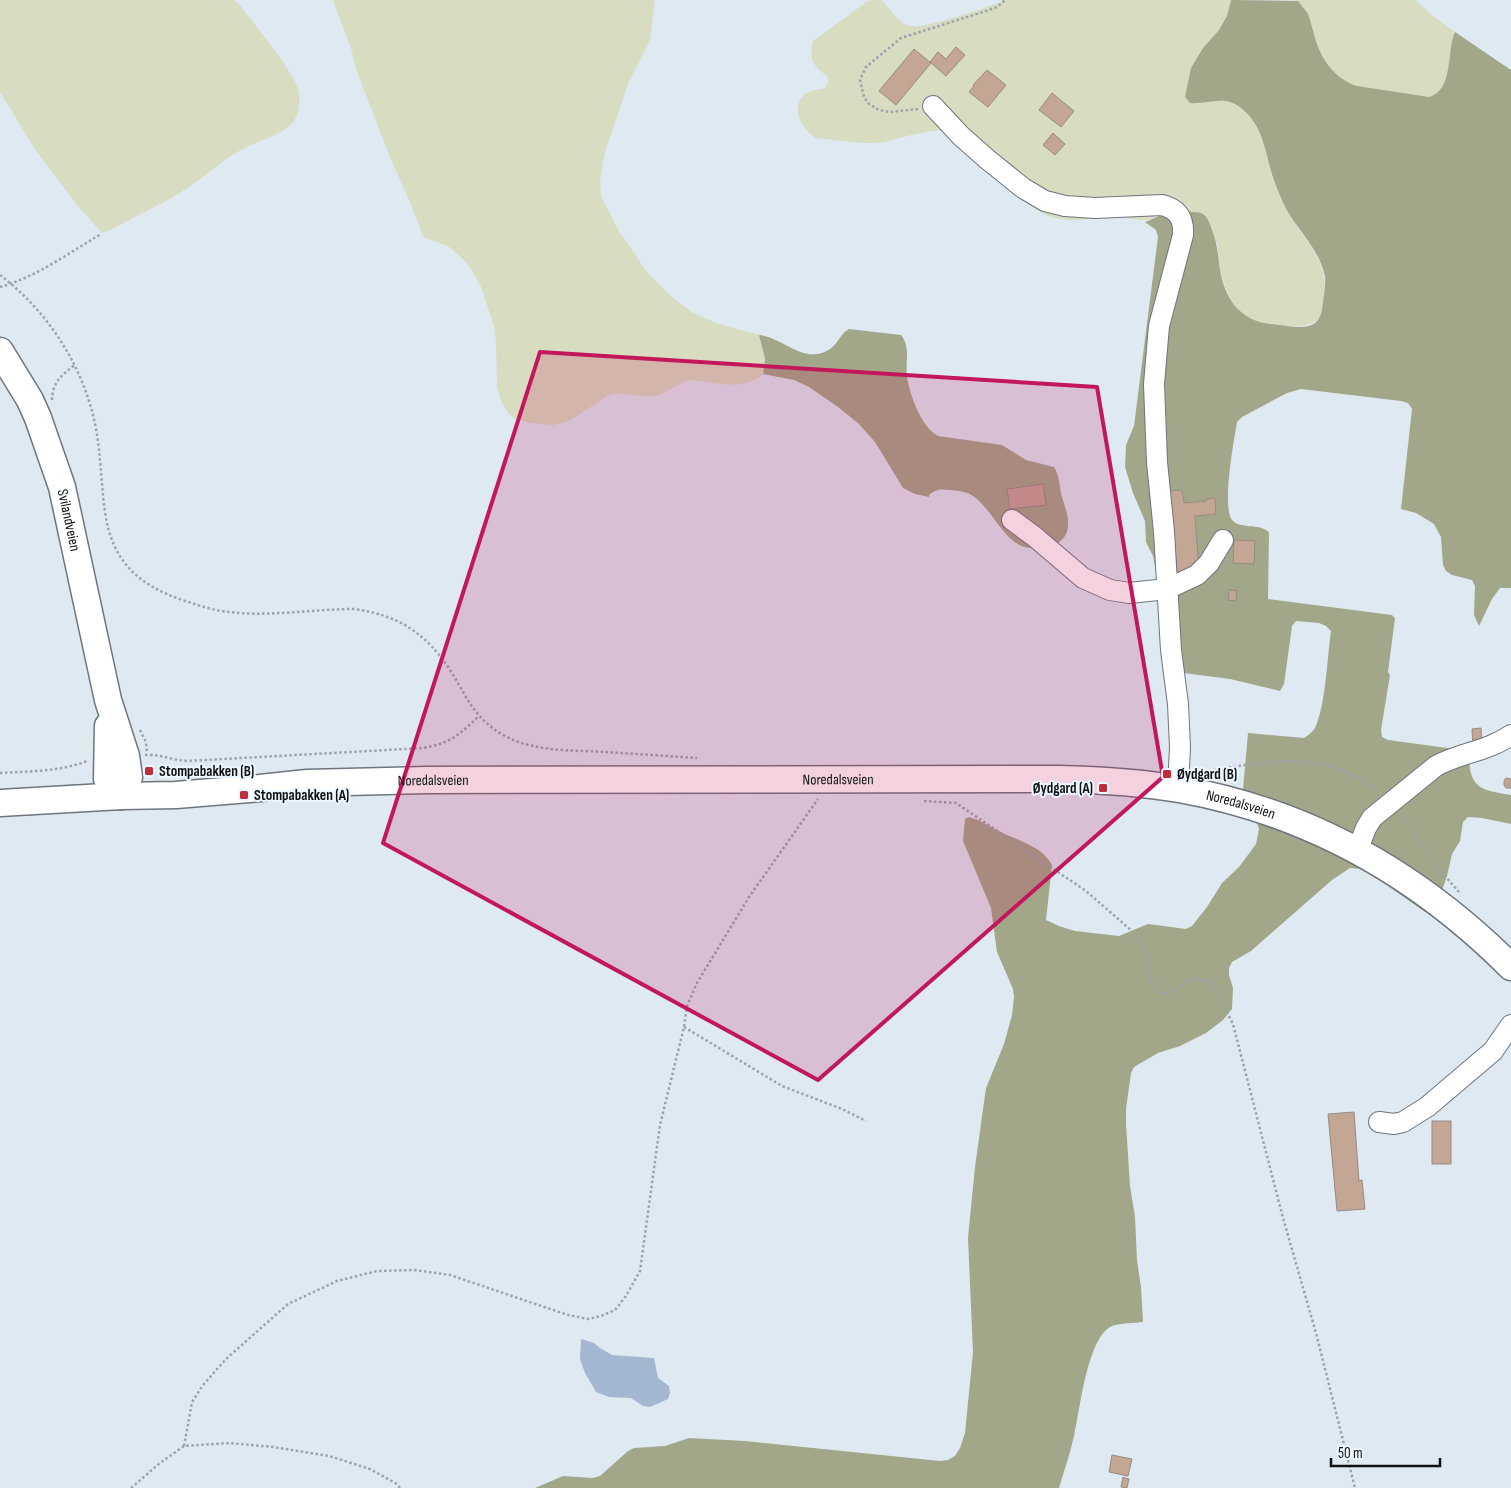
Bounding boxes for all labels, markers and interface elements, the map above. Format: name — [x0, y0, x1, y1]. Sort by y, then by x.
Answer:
street label: Svilandveien — [53, 487, 85, 553]
place label: Stompabakken (B) — [159, 762, 254, 781]
marker: Stompabakken (B) — [143, 765, 155, 777]
place label: Øydgard (B) — [1177, 765, 1237, 784]
marker: Øydgard (B) — [1161, 768, 1173, 780]
street label: Noredalsveien — [397, 770, 469, 790]
street label: Noredalsveien — [803, 770, 874, 789]
place label: Øydgard (A) — [1033, 779, 1093, 798]
marker: Øydgard (A) — [1097, 782, 1109, 794]
street label: Noredalsveien — [1204, 785, 1278, 823]
place label: Stompabakken (A) — [254, 786, 349, 805]
marker: Stompabakken (A) — [238, 789, 250, 801]
scale bar — [1331, 1436, 1440, 1468]
text: 50 m — [1338, 1444, 1363, 1463]

